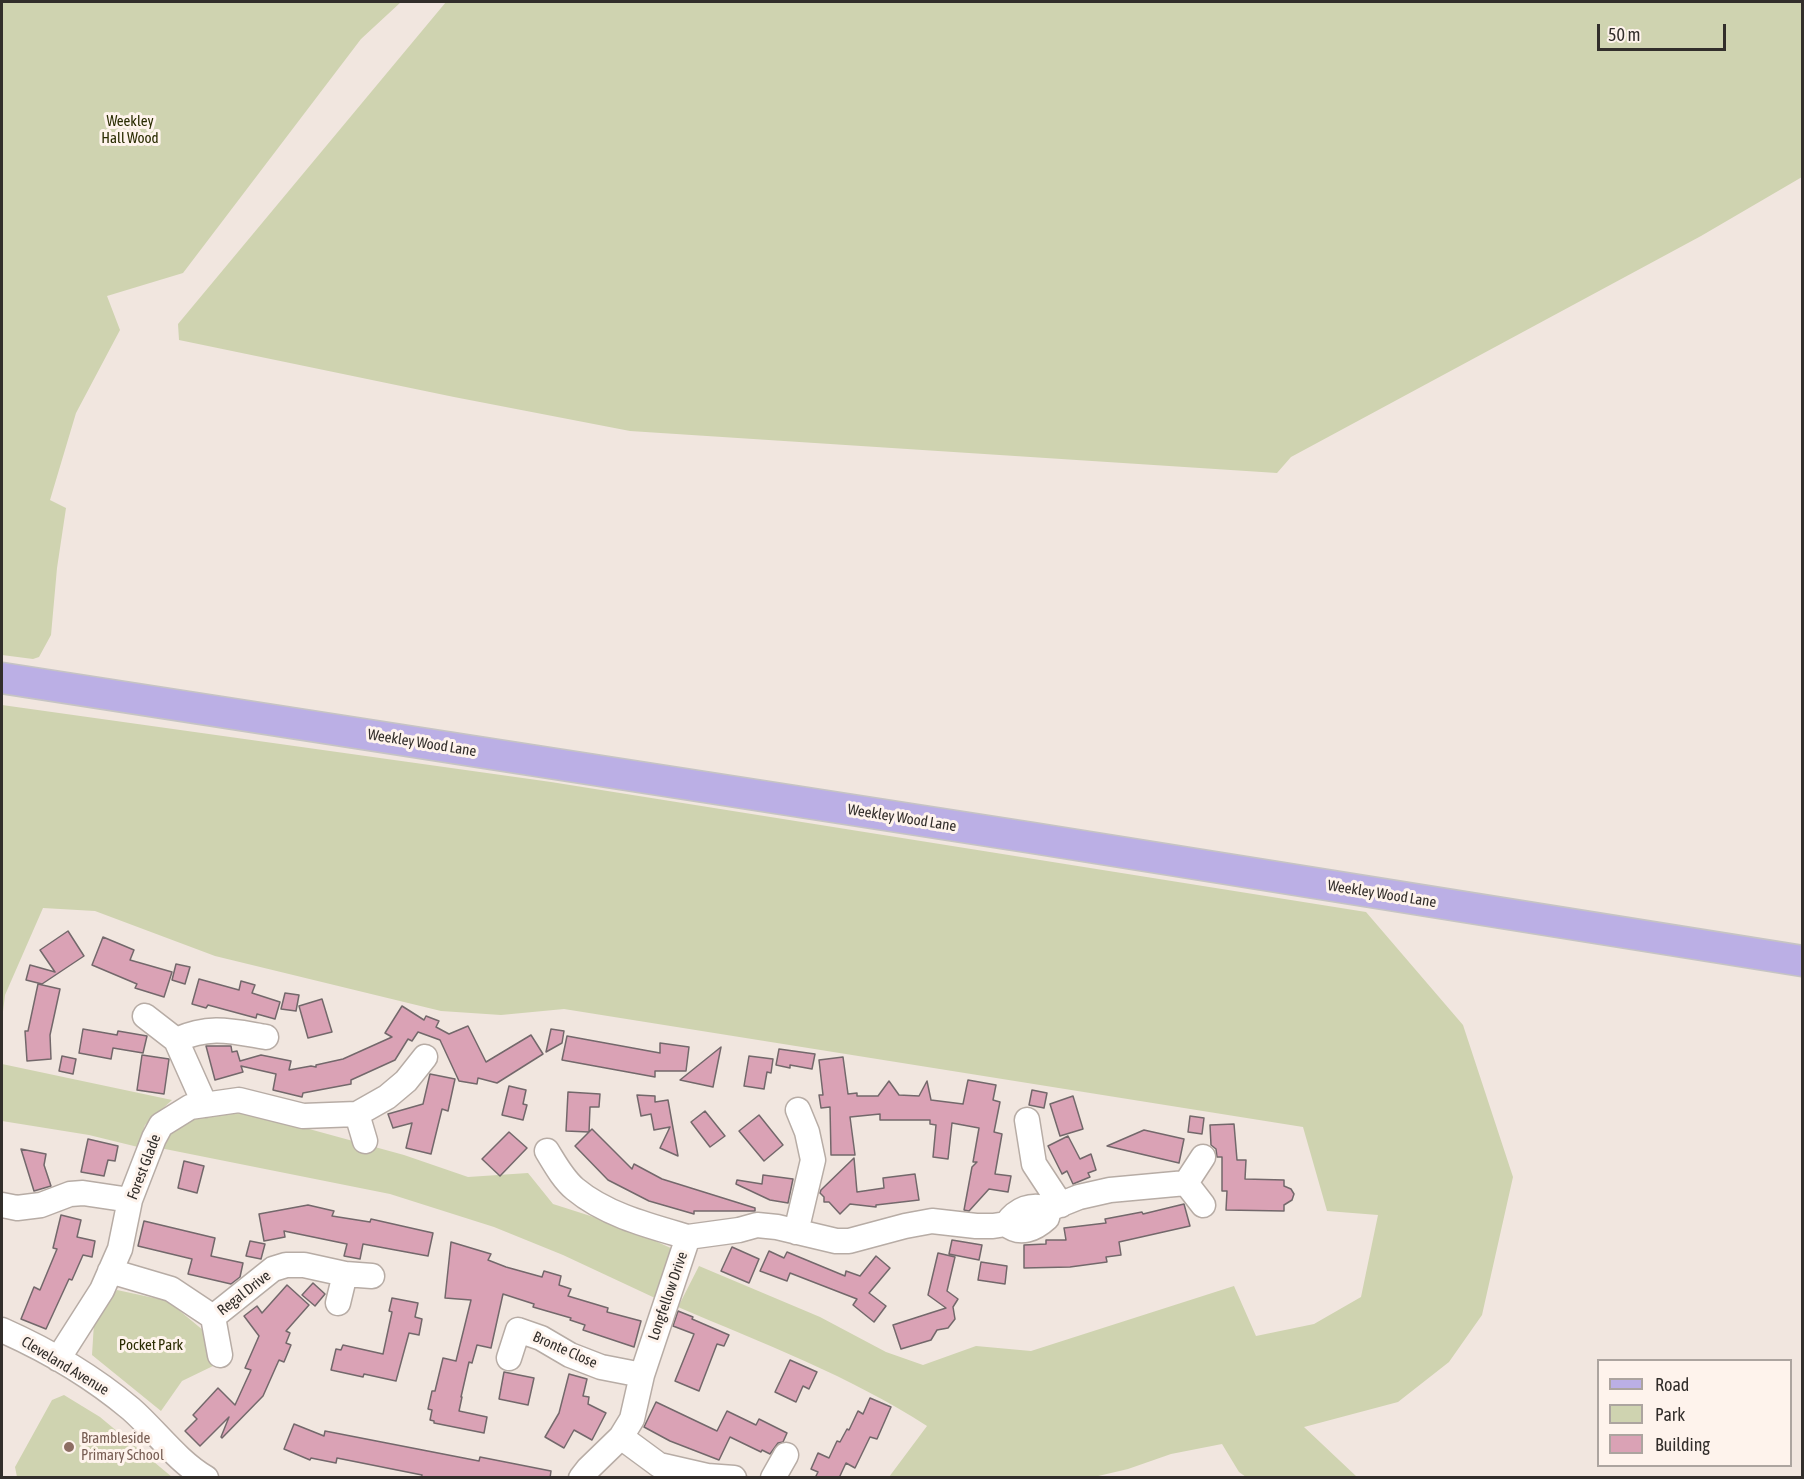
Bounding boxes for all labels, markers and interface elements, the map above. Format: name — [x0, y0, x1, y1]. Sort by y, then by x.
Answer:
scale bar — [1600, 12, 1729, 50]
text: 50 m — [1608, 24, 1640, 45]
park label: Weekley Hall Wood — [101, 112, 159, 147]
street label: Weekley Wood Lane — [366, 726, 478, 760]
street label: Weekley Wood Lane — [846, 801, 958, 835]
street label: Weekley Wood Lane — [1326, 877, 1438, 911]
street label: Forest Glade — [123, 1132, 165, 1202]
street label: Longfellow Drive — [644, 1249, 692, 1343]
street label: Regal Drive — [214, 1267, 274, 1319]
street label: Bronte Close — [530, 1328, 600, 1372]
street label: Cleveland Avenue — [18, 1333, 112, 1399]
park label: Pocket Park — [119, 1336, 183, 1354]
legend — [1597, 1359, 1792, 1467]
text: Road — [1655, 1374, 1689, 1395]
text: Park — [1655, 1404, 1685, 1425]
place label: Brambleside Primary School — [81, 1429, 164, 1464]
text: Building — [1655, 1434, 1710, 1455]
marker: Brambleside Primary School — [62, 1440, 76, 1454]

